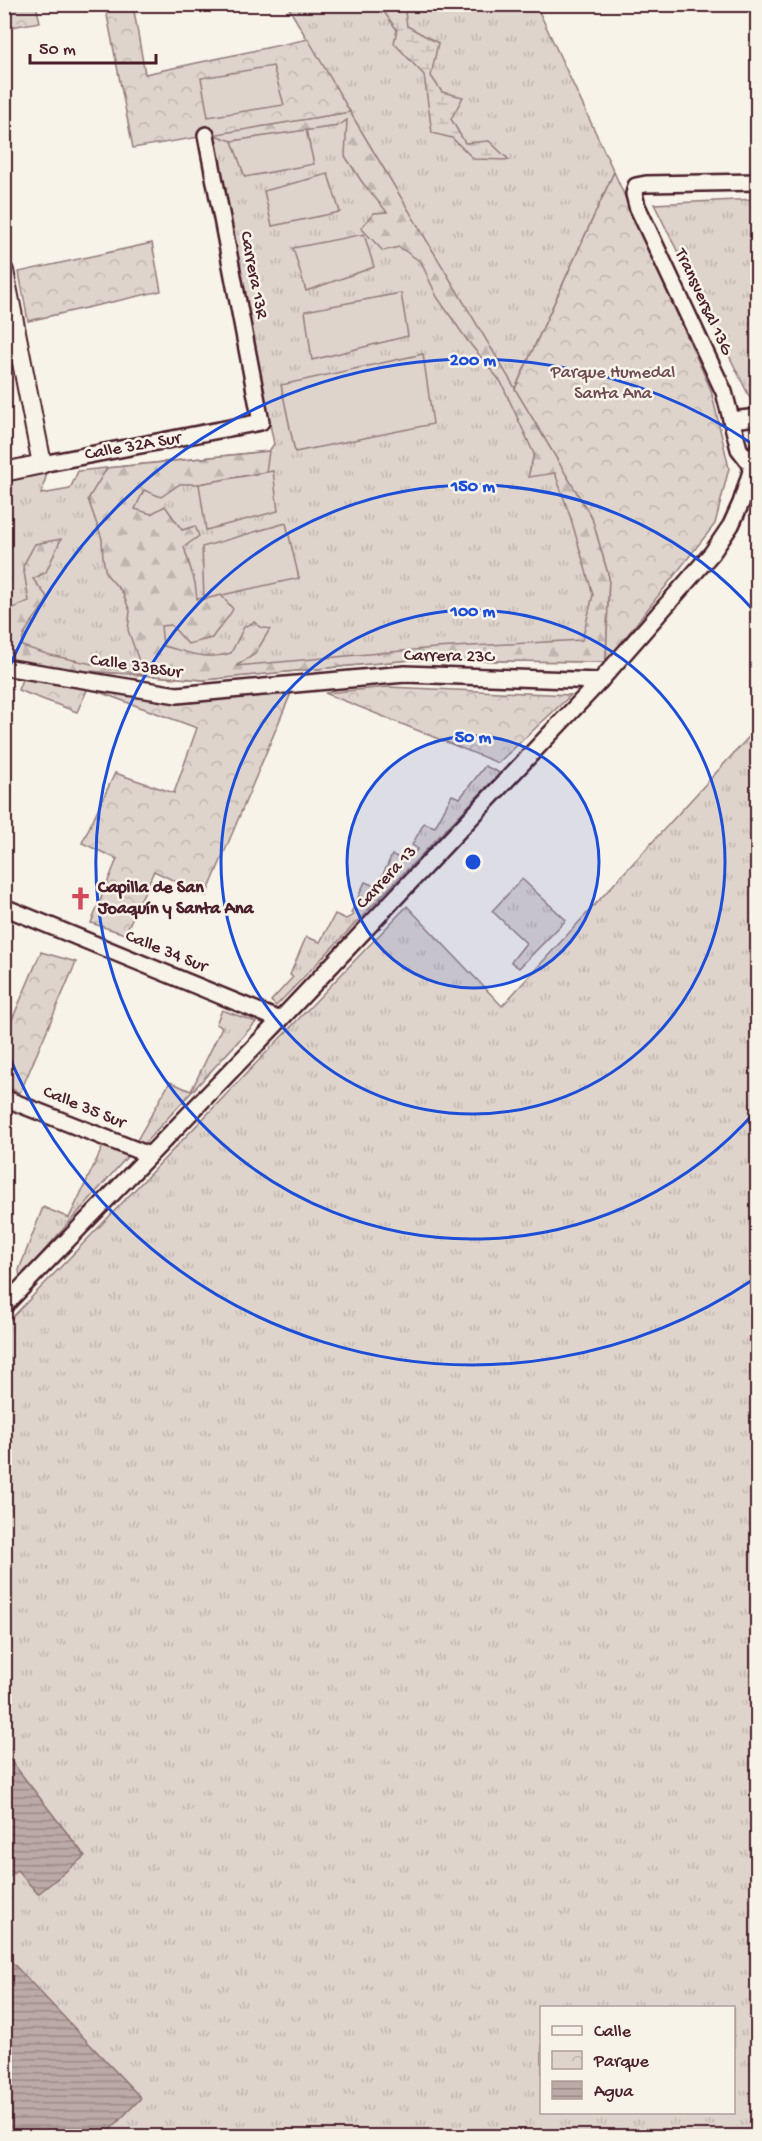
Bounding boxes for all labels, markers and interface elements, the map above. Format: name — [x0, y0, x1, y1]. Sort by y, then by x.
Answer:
scale bar — [30, 27, 156, 65]
text: 50 m — [39, 40, 76, 61]
street label: Carrera 13R — [234, 230, 272, 321]
street label: Transversal 13G — [669, 245, 737, 359]
text: 200 m — [450, 351, 496, 372]
park label: Parque Humedal Santa Ana — [550, 363, 675, 405]
street label: Calle 32A Sur — [83, 428, 184, 466]
text: 150 m — [450, 477, 495, 498]
text: 100 m — [450, 602, 496, 623]
street label: Carrera 23C — [404, 646, 496, 668]
street label: Calle 33BSur — [89, 650, 185, 684]
text: 50 m — [455, 728, 492, 749]
street label: Carrera 13 — [352, 842, 422, 914]
centre of rings — [463, 852, 483, 872]
place label: Capilla de San Joaquín y Santa Ana — [97, 878, 255, 920]
church icon: Capilla de San Joaquín y Santa Ana — [67, 885, 93, 911]
street label: Calle 34 Sur — [122, 926, 212, 979]
street label: Calle 35 Sur — [40, 1082, 130, 1135]
legend — [540, 2006, 735, 2114]
text: Calle — [594, 2022, 632, 2043]
text: Parque — [593, 2052, 650, 2073]
text: Agua — [594, 2082, 634, 2103]

